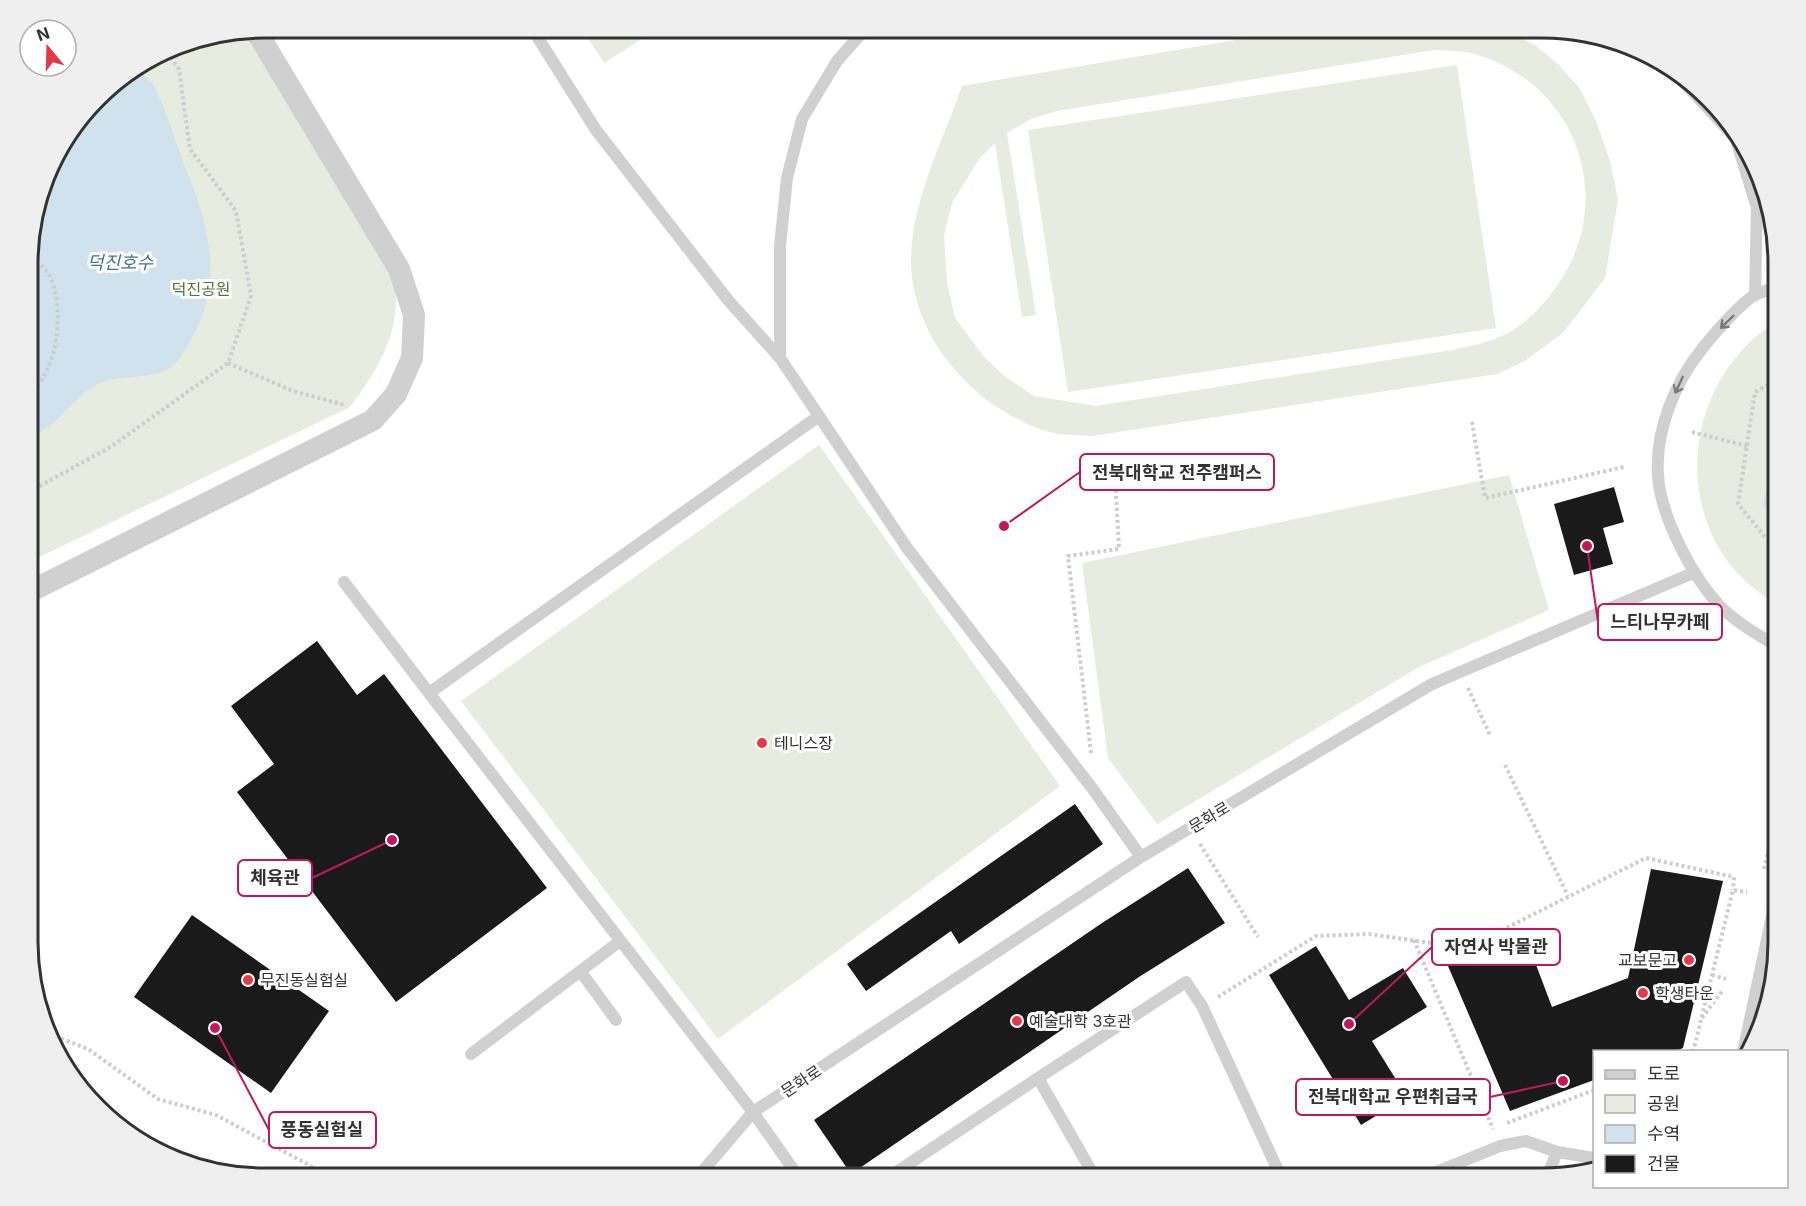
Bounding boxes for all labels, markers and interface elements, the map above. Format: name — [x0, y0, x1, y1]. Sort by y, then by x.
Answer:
north arrow — [18, 18, 78, 78]
text: N — [34, 22, 52, 45]
water label: 덕진호수 — [87, 252, 155, 273]
park label: 덕진공원 — [172, 279, 230, 299]
one-way arrow — [1720, 314, 1735, 329]
one-way arrow — [1672, 375, 1684, 393]
callout: 전북대학교 전주캠퍼스 — [1080, 454, 1274, 490]
text: 전북대학교 전주캠퍼스 — [1092, 462, 1262, 483]
callout: 느티나무카페 — [1598, 604, 1722, 640]
text: 느티나무카페 — [1610, 611, 1710, 632]
place label: 테니스장 — [774, 733, 833, 753]
marker: 테니스장 — [755, 736, 769, 750]
street label: 문화로 — [1185, 797, 1233, 837]
callout: 체육관 — [238, 860, 312, 896]
text: 체육관 — [250, 867, 300, 888]
callout: 자연사 박물관 — [1432, 929, 1560, 965]
text: 자연사 박물관 — [1444, 936, 1548, 957]
place label: 교보문고 — [1618, 950, 1677, 970]
marker: 교보문고 — [1682, 953, 1696, 967]
place label: 무진동실험실 — [260, 970, 348, 990]
marker: 무진동실험실 — [241, 973, 255, 987]
place label: 학생타운 — [1655, 983, 1714, 1003]
marker: 학생타운 — [1636, 986, 1650, 1000]
place label: 예술대학 3호관 — [1029, 1011, 1132, 1031]
marker: 예술대학 3호관 — [1010, 1014, 1024, 1028]
legend — [1593, 1050, 1788, 1188]
street label: 문화로 — [777, 1060, 825, 1101]
text: 도로 — [1647, 1063, 1680, 1084]
callout: 전북대학교 우편취급국 — [1296, 1079, 1490, 1115]
text: 전북대학교 우편취급국 — [1308, 1086, 1478, 1107]
text: 공원 — [1647, 1093, 1680, 1114]
callout: 풍동실험실 — [269, 1112, 376, 1148]
text: 풍동실험실 — [281, 1119, 363, 1140]
text: 수역 — [1647, 1123, 1680, 1144]
text: 건물 — [1647, 1153, 1680, 1174]

